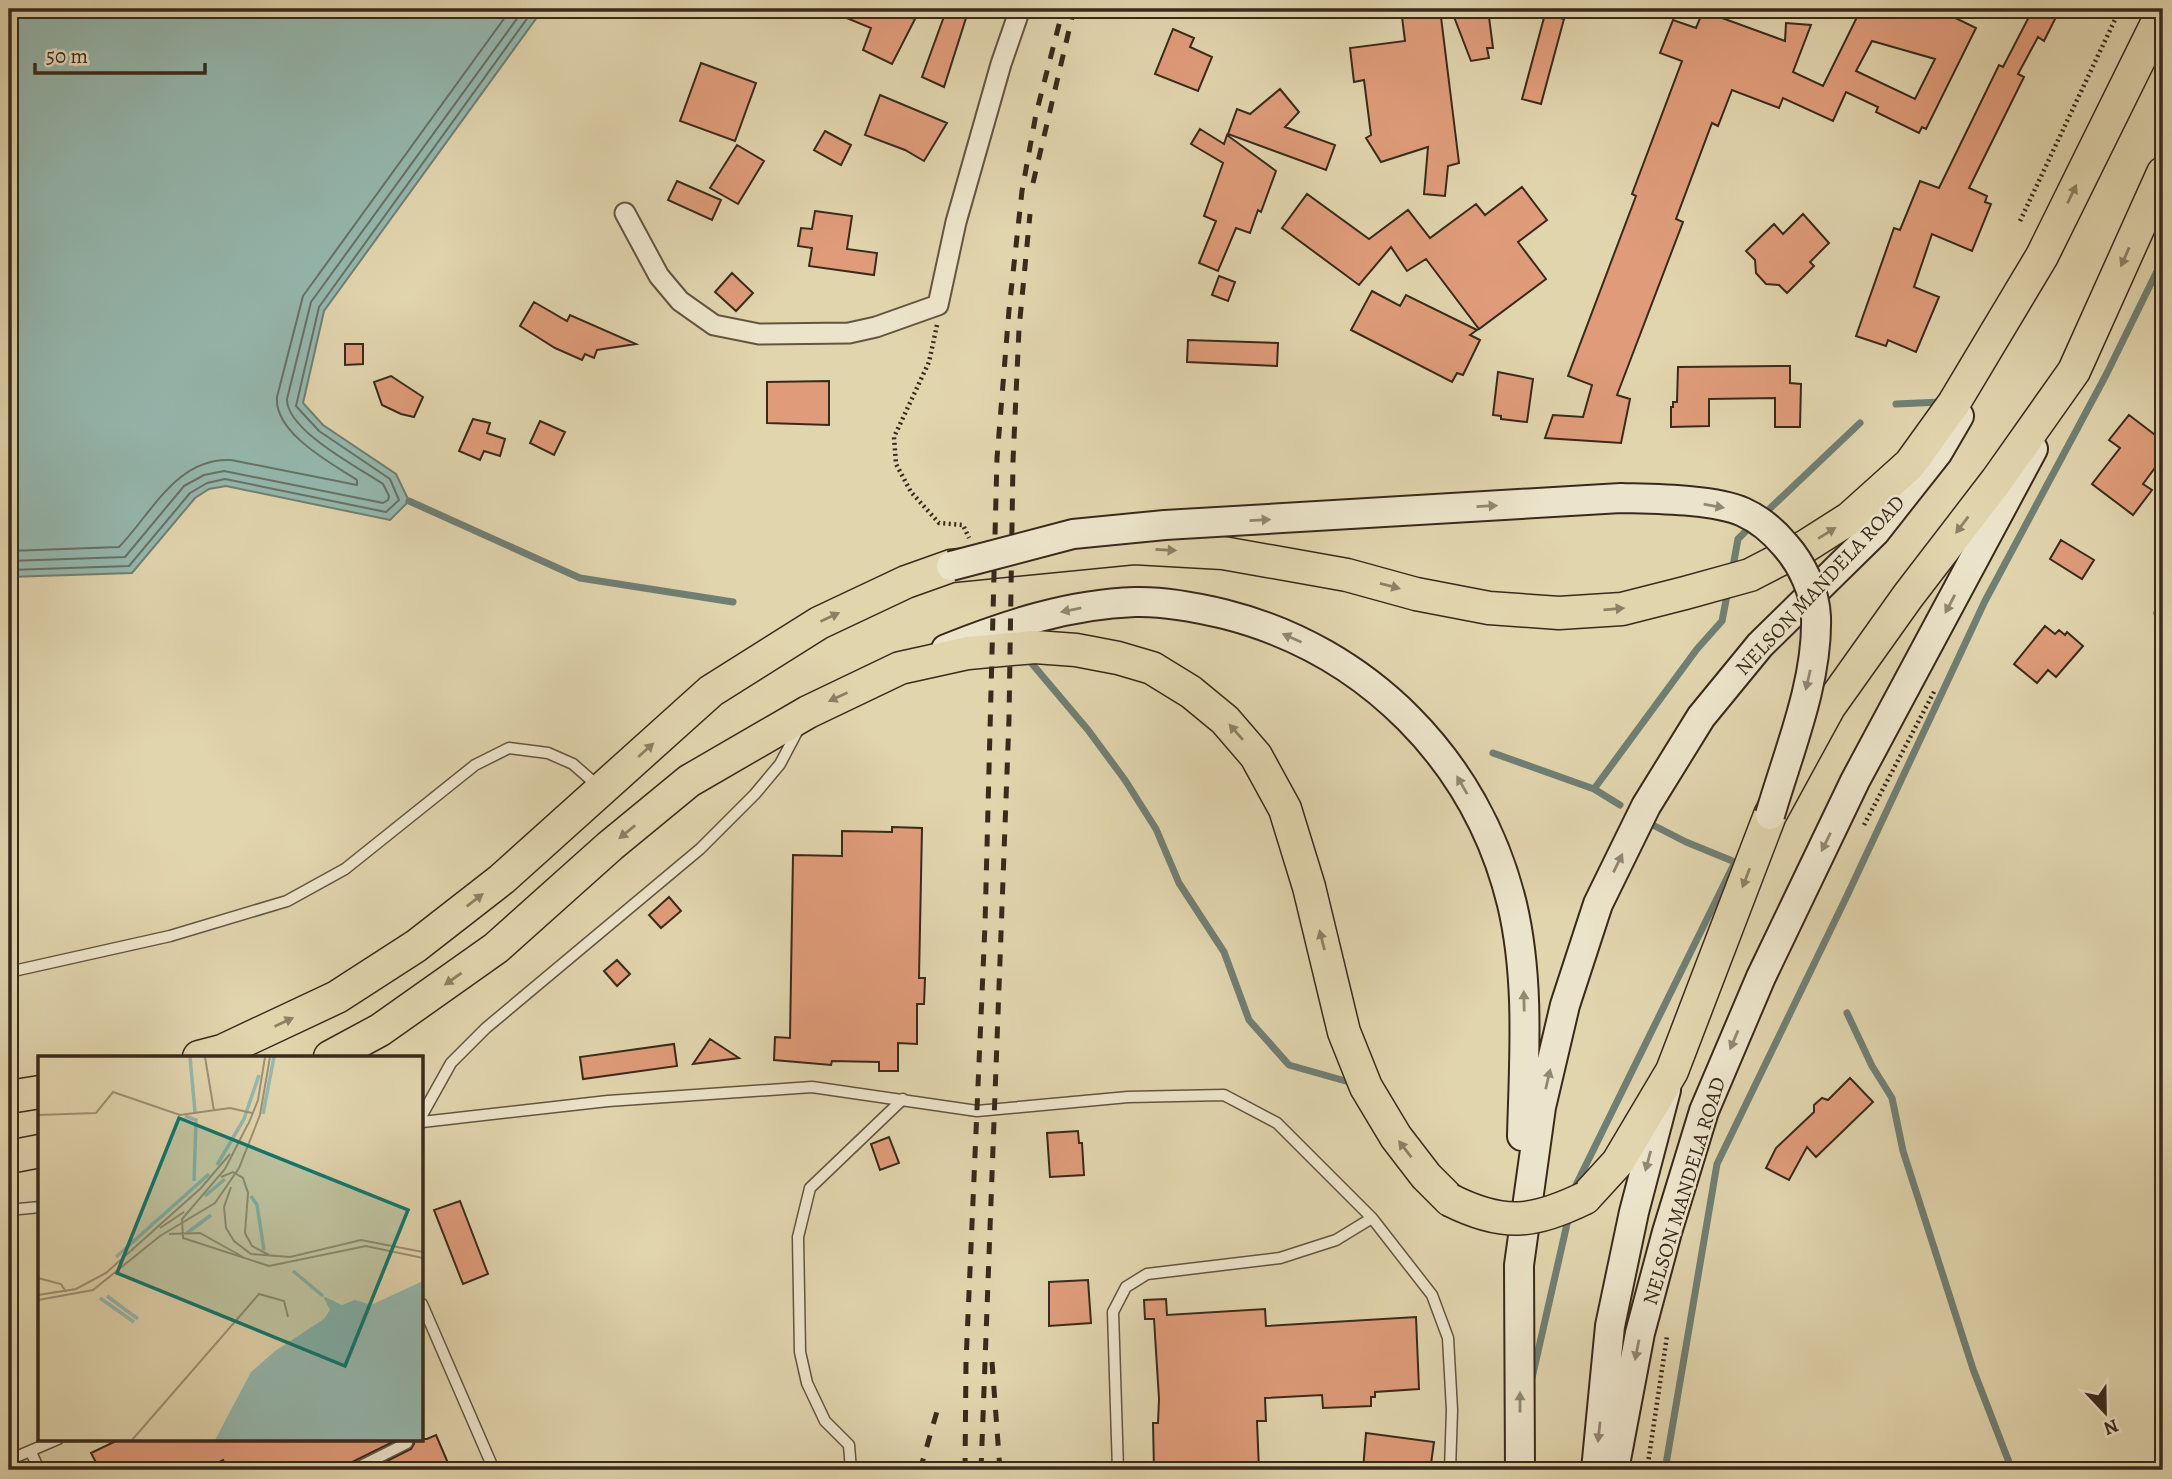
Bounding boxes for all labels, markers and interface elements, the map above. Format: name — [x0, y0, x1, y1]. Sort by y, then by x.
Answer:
scale bar — [35, 32, 205, 76]
text: 50 m — [46, 42, 88, 70]
one-way arrow — [2066, 184, 2078, 204]
one-way arrow — [2119, 247, 2131, 267]
street label: NELSON MANDELA ROAD — [1729, 489, 1911, 681]
one-way arrow — [1476, 500, 1498, 511]
one-way arrow — [1703, 501, 1725, 512]
one-way arrow — [1249, 514, 1271, 525]
one-way arrow — [1955, 516, 1970, 534]
one-way arrow — [1817, 527, 1836, 540]
one-way arrow — [1155, 544, 1177, 555]
one-way arrow — [1379, 582, 1400, 592]
one-way arrow — [1944, 594, 1955, 614]
one-way arrow — [1604, 603, 1626, 614]
one-way arrow — [1060, 604, 1082, 615]
one-way arrow — [820, 611, 840, 623]
one-way arrow — [1282, 632, 1303, 643]
one-way arrow — [1803, 669, 1814, 691]
one-way arrow — [828, 691, 848, 703]
one-way arrow — [1229, 724, 1244, 741]
one-way arrow — [637, 742, 655, 758]
one-way arrow — [1456, 775, 1468, 794]
one-way arrow — [618, 824, 635, 839]
one-way arrow — [1820, 832, 1831, 853]
one-way arrow — [1612, 853, 1623, 873]
one-way arrow — [1740, 868, 1751, 889]
one-way arrow — [466, 892, 484, 907]
one-way arrow — [1316, 929, 1327, 951]
one-way arrow — [444, 972, 462, 986]
one-way arrow — [1518, 989, 1529, 1011]
one-way arrow — [274, 1016, 294, 1028]
one-way arrow — [1728, 1030, 1739, 1051]
inset map — [38, 1056, 424, 1440]
one-way arrow — [1543, 1068, 1554, 1090]
street label: NELSON MANDELA ROAD — [1636, 1074, 1732, 1308]
one-way arrow — [1399, 1140, 1413, 1158]
one-way arrow — [1642, 1150, 1653, 1172]
one-way arrow — [1631, 1339, 1642, 1361]
north arrow — [2070, 1378, 2140, 1448]
one-way arrow — [1514, 1391, 1526, 1413]
text: N — [2100, 1412, 2122, 1442]
one-way arrow — [1594, 1421, 1605, 1443]

